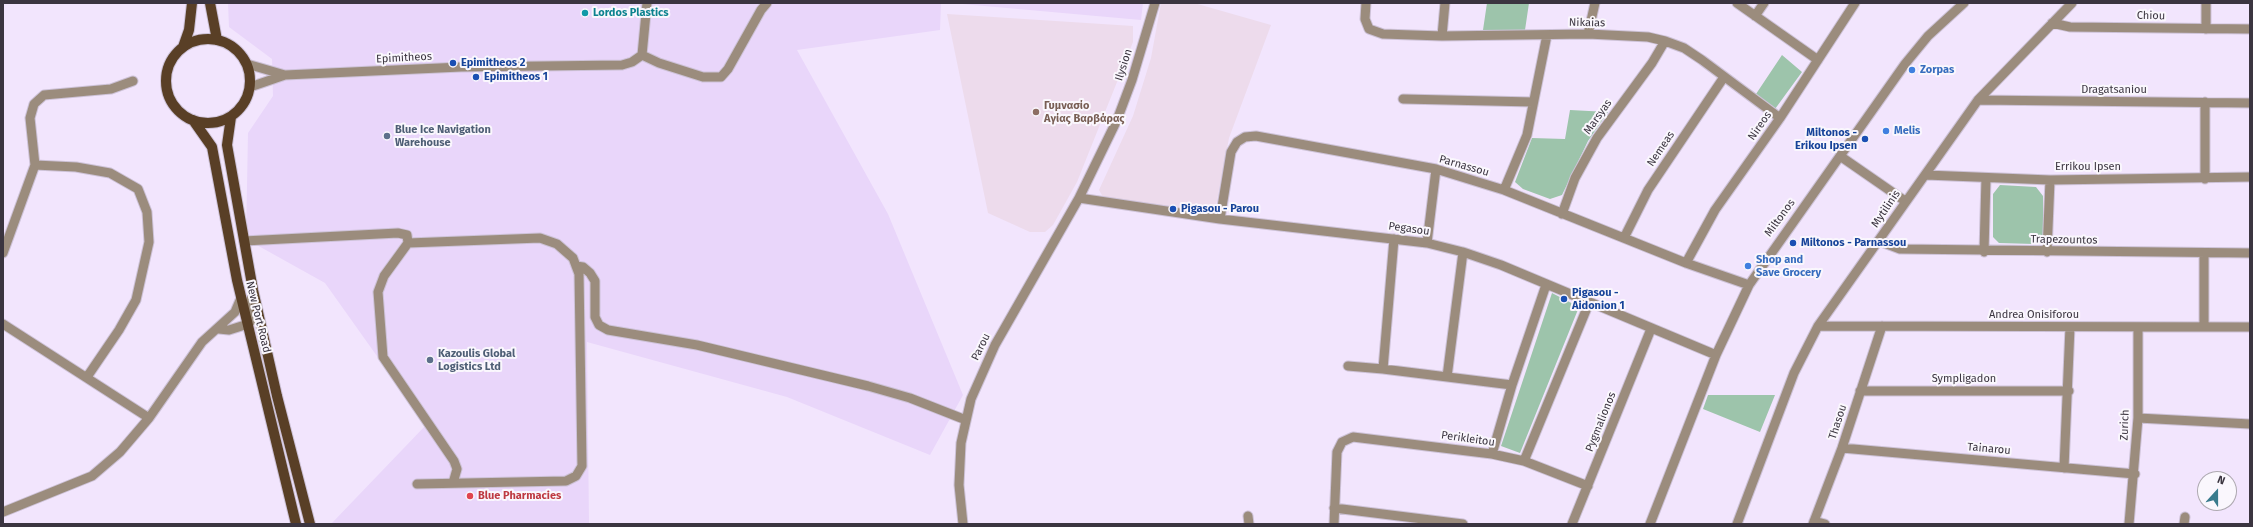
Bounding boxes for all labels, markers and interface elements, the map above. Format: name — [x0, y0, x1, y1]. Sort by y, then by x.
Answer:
place label: Lordos Plastics — [593, 6, 669, 20]
marker: Lordos Plastics — [580, 8, 590, 18]
street label: Chiou — [2137, 9, 2165, 23]
street label: Nikaias — [1569, 16, 1605, 30]
street label: Ilysion — [1113, 47, 1135, 83]
street label: Epimitheos — [376, 50, 432, 66]
place label: Epimitheos 2 — [461, 56, 525, 70]
marker: Epimitheos 2 — [448, 58, 458, 68]
place label: Zorpas — [1920, 63, 1954, 77]
marker: Zorpas — [1907, 65, 1917, 75]
place label: Epimitheos 1 — [484, 70, 548, 84]
marker: Epimitheos 1 — [471, 72, 481, 82]
street label: Dragatsaniou — [2081, 83, 2147, 97]
street label: Marsyas — [1581, 97, 1615, 137]
place label: Γυμνασίο Αγίας Βαρβάρας — [1044, 99, 1125, 125]
marker: Γυμνασίο Αγίας Βαρβάρας — [1031, 107, 1041, 117]
street label: Nireos — [1745, 109, 1775, 143]
place label: Blue Ice Navigation Warehouse — [395, 123, 491, 149]
place label: Melis — [1894, 124, 1920, 138]
place label: Miltonos - Erikou Ipsen — [1795, 126, 1857, 152]
marker: Melis — [1881, 126, 1891, 136]
street label: Nemeas — [1644, 129, 1678, 169]
marker: Blue Ice Navigation Warehouse — [382, 131, 392, 141]
marker: Miltonos - Erikou Ipsen — [1860, 134, 1870, 144]
street label: Parnassou — [1438, 153, 1490, 179]
street label: Errikou Ipsen — [2055, 160, 2121, 174]
street label: Mytilinis — [1869, 188, 1903, 230]
street label: Miltonos — [1762, 197, 1798, 239]
place label: Pigasou - Parou — [1181, 202, 1259, 216]
marker: Pigasou - Parou — [1168, 204, 1178, 214]
street label: Pegasou — [1388, 220, 1430, 238]
street label: Trapezountos — [2030, 233, 2098, 247]
place label: Miltonos - Parnassou — [1801, 236, 1906, 250]
marker: Miltonos - Parnassou — [1788, 238, 1798, 248]
place label: Shop and Save Grocery — [1756, 253, 1821, 279]
marker: Shop and Save Grocery — [1743, 261, 1753, 271]
street label: New Port Road — [243, 280, 273, 354]
place label: Pigasou - Aidonion 1 — [1572, 286, 1625, 312]
marker: Pigasou - Aidonion 1 — [1559, 294, 1569, 304]
street label: Andrea Onisiforou — [1989, 308, 2079, 322]
street label: Parou — [969, 331, 993, 363]
place label: Kazoulis Global Logistics Ltd — [438, 347, 515, 373]
marker: Kazoulis Global Logistics Ltd — [425, 355, 435, 365]
street label: Sympligadon — [1932, 372, 1996, 386]
street label: Pygmalionos — [1583, 390, 1619, 454]
street label: Thasou — [1826, 403, 1850, 441]
street label: Zurich — [2118, 409, 2132, 441]
street label: Perikleitou — [1440, 429, 1496, 449]
street label: Tainarou — [1967, 441, 2011, 457]
north arrow — [2197, 471, 2237, 511]
text: N — [2215, 473, 2227, 488]
place label: Blue Pharmacies — [478, 489, 561, 503]
marker: Blue Pharmacies — [465, 491, 475, 501]

